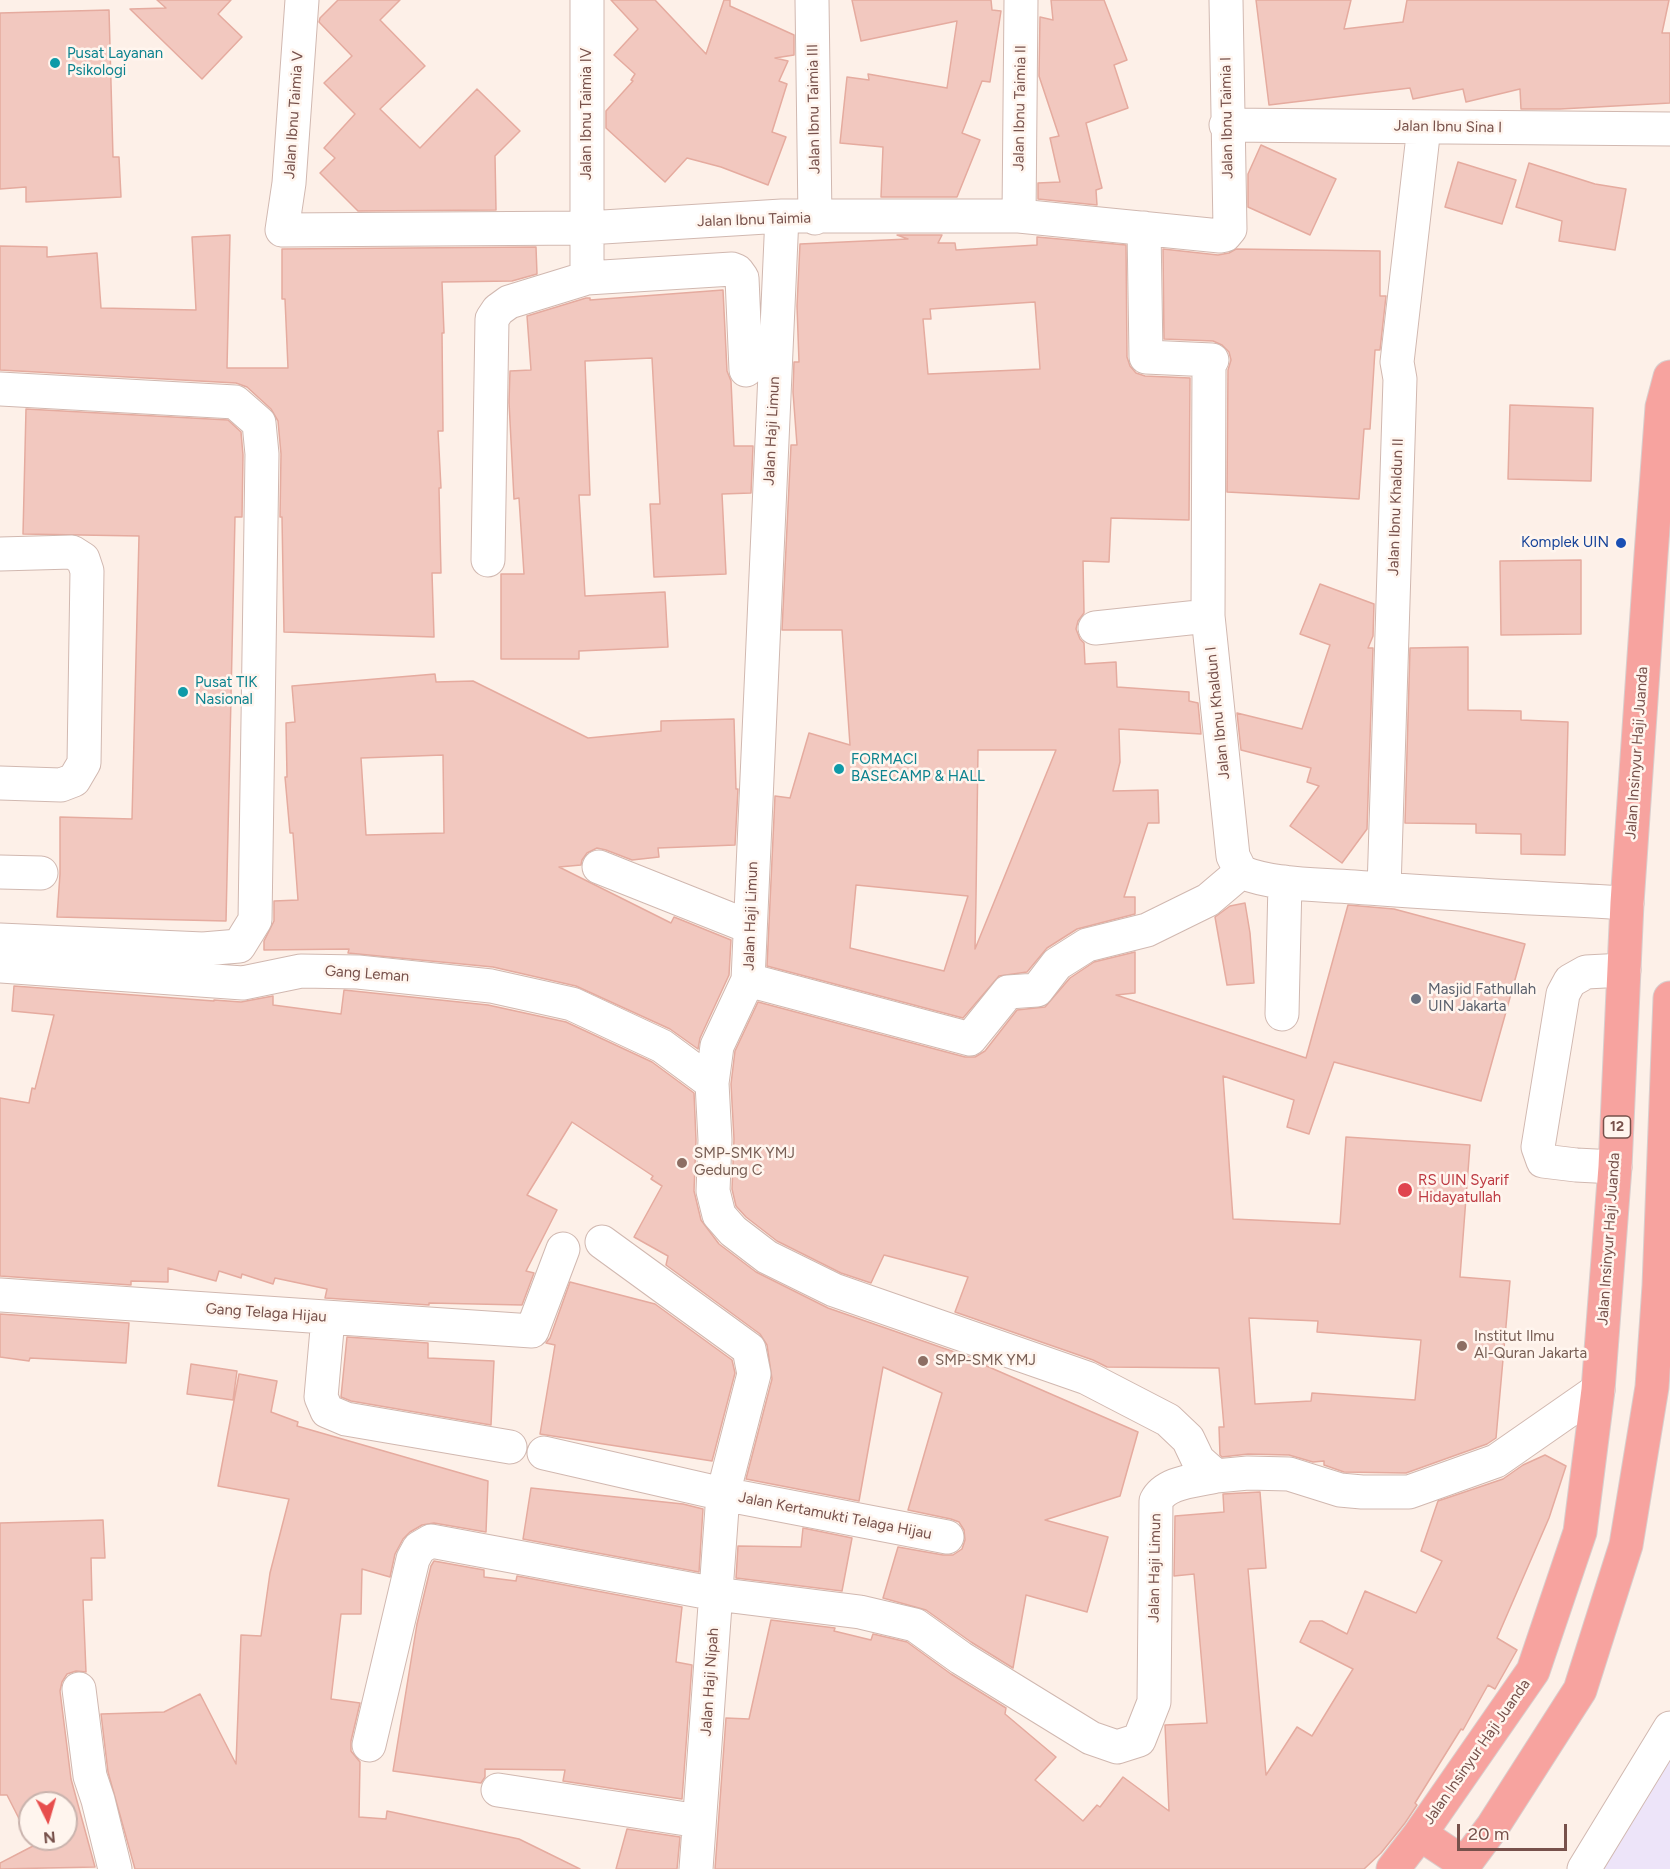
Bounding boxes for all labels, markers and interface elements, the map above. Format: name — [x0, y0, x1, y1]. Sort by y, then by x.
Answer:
street label: Jalan Ibnu Taimia III — [804, 44, 824, 174]
place label: Pusat Layanan Psikologi — [67, 45, 163, 80]
street label: Jalan Ibnu Taimia II — [1010, 45, 1030, 171]
street label: Jalan Ibnu Taimia IV — [578, 48, 596, 180]
street label: Jalan Ibnu Taimia V — [281, 50, 307, 180]
marker: Pusat Layanan Psikologi — [48, 56, 62, 70]
street label: Jalan Ibnu Taimia I — [1217, 57, 1237, 179]
street label: Jalan Ibnu Sina I — [1394, 117, 1502, 137]
street label: Jalan Ibnu Taimia — [697, 209, 811, 231]
street label: Jalan Haji Limun — [760, 376, 784, 486]
street label: Jalan Ibnu Khaldun II — [1385, 438, 1407, 576]
place label: Komplek UIN — [1521, 534, 1609, 552]
marker: Komplek UIN — [1614, 536, 1628, 550]
street label: Jalan Ibnu Khaldun I — [1202, 646, 1234, 780]
street label: Jalan Insinyur Haji Juanda — [1622, 666, 1652, 840]
place label: Pusat TIK Nasional — [195, 674, 258, 709]
marker: Pusat TIK Nasional — [176, 685, 190, 699]
place label: FORMACI BASECAMP & HALL — [851, 751, 985, 786]
marker: FORMACI BASECAMP & HALL — [832, 762, 846, 776]
street label: Jalan Haji Limun — [740, 861, 762, 971]
street label: Gang Leman — [324, 962, 410, 986]
place label: Masjid Fathullah UIN Jakarta — [1428, 981, 1536, 1016]
marker: Masjid Fathullah UIN Jakarta — [1409, 992, 1423, 1006]
road number: 12 — [1604, 1116, 1630, 1138]
place label: SMP-SMK YMJ Gedung C — [694, 1145, 795, 1180]
street label: Jalan Insinyur Haji Juanda — [1594, 1152, 1624, 1326]
marker: SMP-SMK YMJ Gedung C — [675, 1156, 689, 1170]
place label: RS UIN Syarif Hidayatullah — [1418, 1172, 1509, 1207]
marker: RS UIN Syarif Hidayatullah — [1396, 1181, 1414, 1199]
street label: Gang Telaga Hijau — [205, 1300, 327, 1326]
place label: Institut Ilmu Al-Quran Jakarta — [1474, 1328, 1587, 1363]
marker: Institut Ilmu Al-Quran Jakarta — [1455, 1339, 1469, 1353]
place label: SMP-SMK YMJ — [935, 1352, 1036, 1370]
marker: SMP-SMK YMJ — [916, 1354, 930, 1368]
street label: Jalan Kertamukti Telaga Hijau — [737, 1488, 933, 1544]
street label: Jalan Haji Limun — [1145, 1513, 1165, 1623]
street label: Jalan Haji Nipah — [697, 1627, 723, 1737]
street label: Jalan Insinyur Haji Juanda — [1420, 1676, 1534, 1828]
north arrow — [18, 1791, 78, 1851]
scale bar — [1460, 1812, 1570, 1850]
text: 20 m — [1468, 1823, 1509, 1845]
text: N — [42, 1827, 56, 1847]

